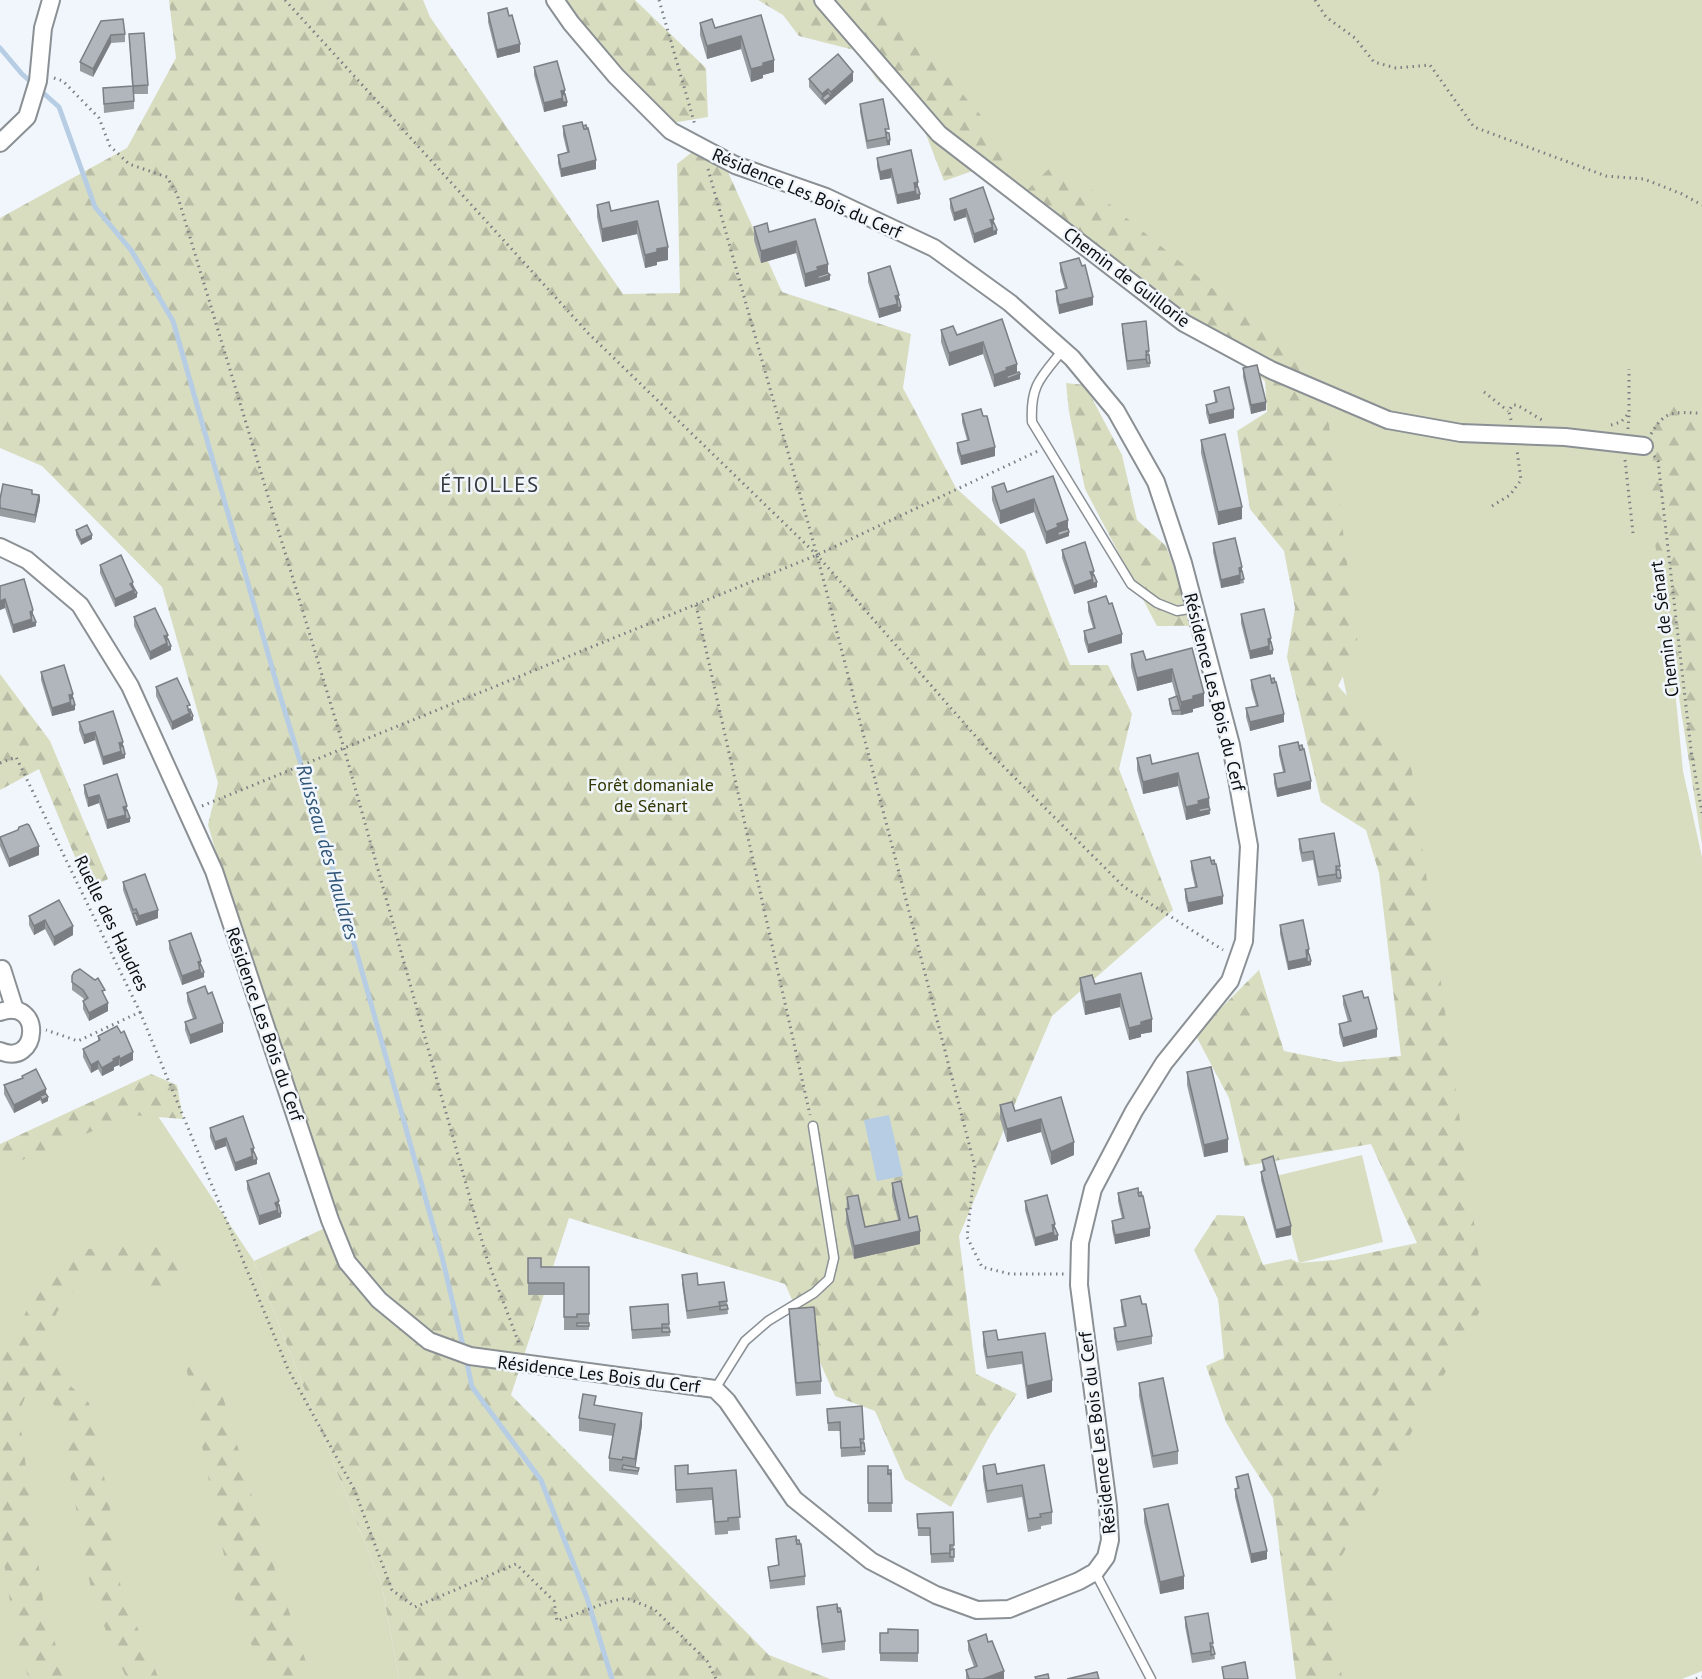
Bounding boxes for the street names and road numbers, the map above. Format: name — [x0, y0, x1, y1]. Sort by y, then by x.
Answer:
street label: Résidence Les Bois du Cerf — [709, 143, 906, 244]
street label: Chemin de Guillorie — [1059, 222, 1195, 332]
street label: Chemin de Sénart — [1644, 559, 1684, 699]
street label: Résidence Les Bois du Cerf — [1179, 590, 1251, 795]
street label: Ruelle des Haudres — [69, 851, 155, 995]
street label: Résidence Les Bois du Cerf — [221, 924, 309, 1125]
street label: Résidence Les Bois du Cerf — [1073, 1329, 1121, 1536]
street label: Résidence Les Bois du Cerf — [496, 1350, 703, 1398]

